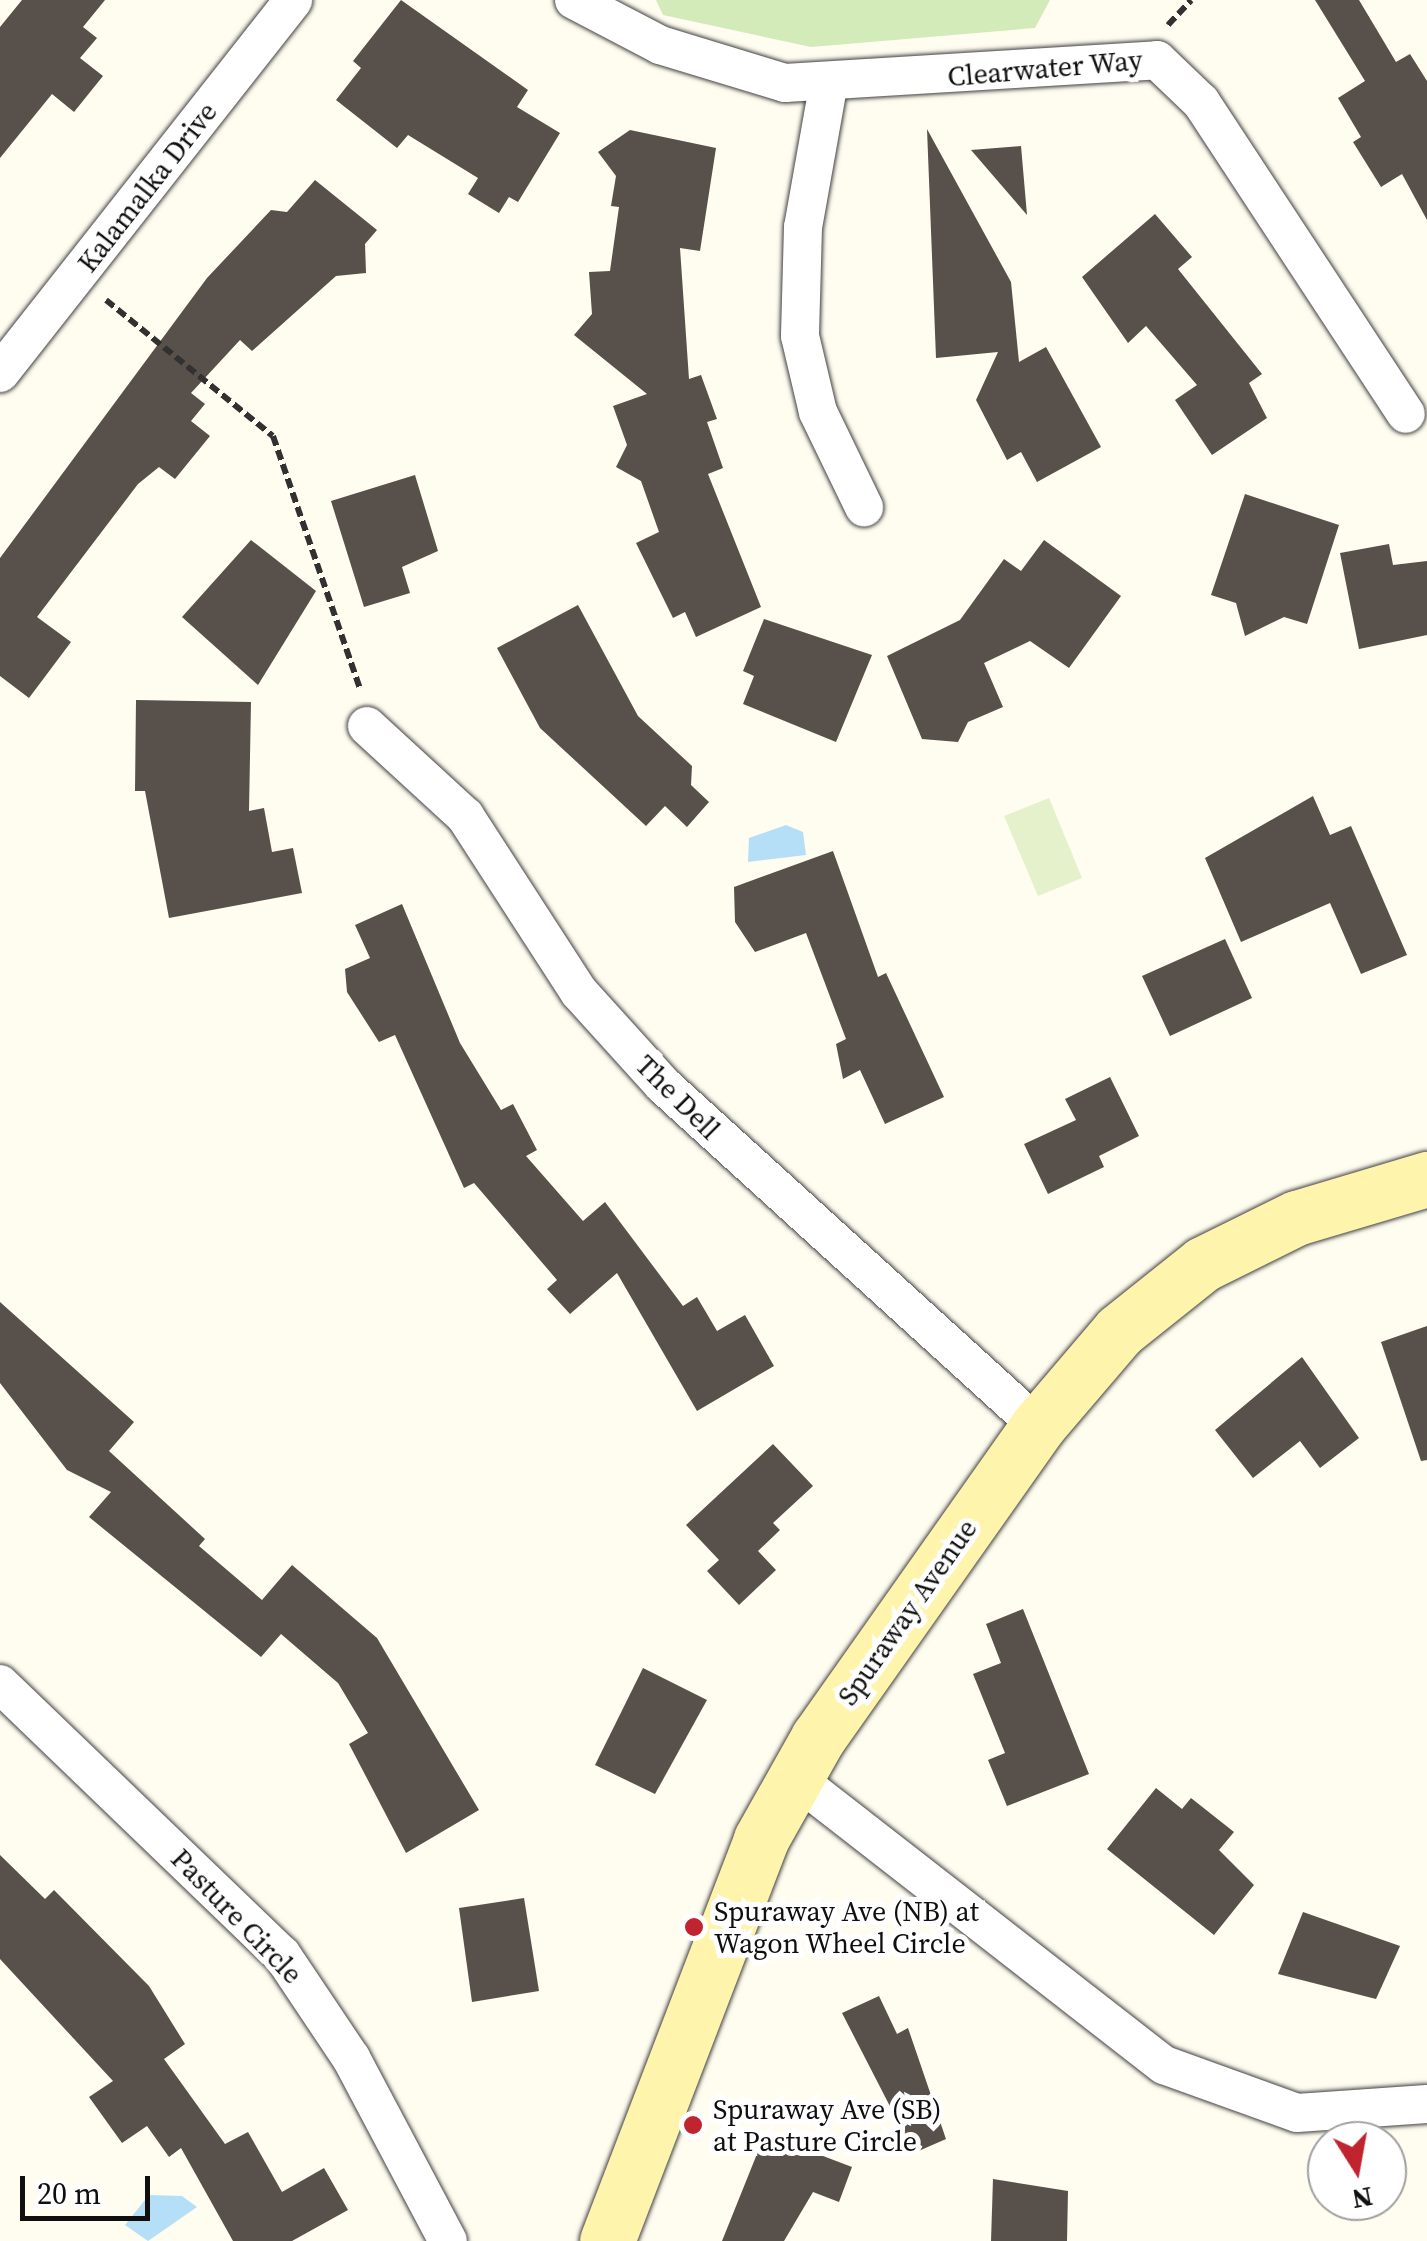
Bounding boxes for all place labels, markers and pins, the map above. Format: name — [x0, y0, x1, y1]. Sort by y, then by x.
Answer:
place label: Spuraway Ave (NB) at Wagon Wheel Circle — [714, 1894, 979, 1960]
marker: Spuraway Ave (NB) at Wagon Wheel Circle — [683, 1916, 705, 1938]
place label: Spuraway Ave (SB) at Pasture Circle — [713, 2092, 942, 2158]
marker: Spuraway Ave (SB) at Pasture Circle — [682, 2114, 704, 2136]

